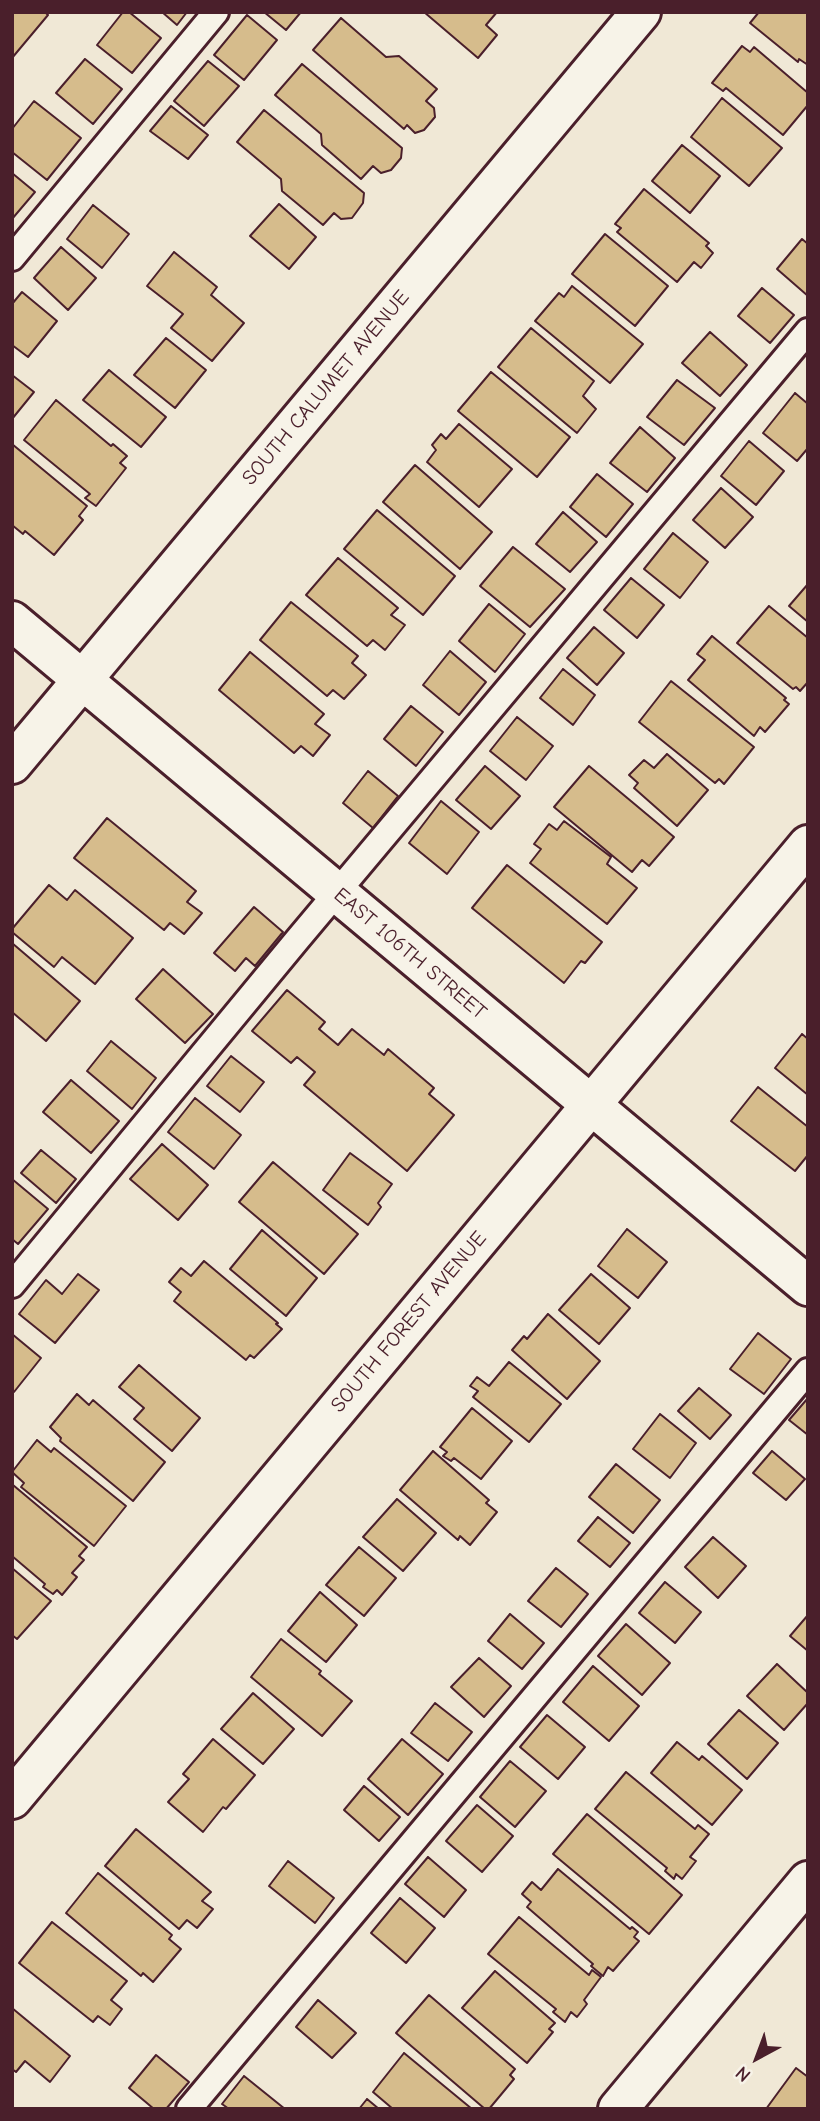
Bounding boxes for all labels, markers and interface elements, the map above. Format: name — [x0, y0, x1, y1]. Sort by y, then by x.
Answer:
street label: SOUTH CALUMET AVENUE — [237, 285, 415, 491]
street label: EAST 106TH STREET — [329, 883, 491, 1025]
street label: SOUTH FOREST AVENUE — [326, 1226, 492, 1418]
north arrow — [722, 2023, 792, 2093]
text: N — [731, 2061, 755, 2086]

